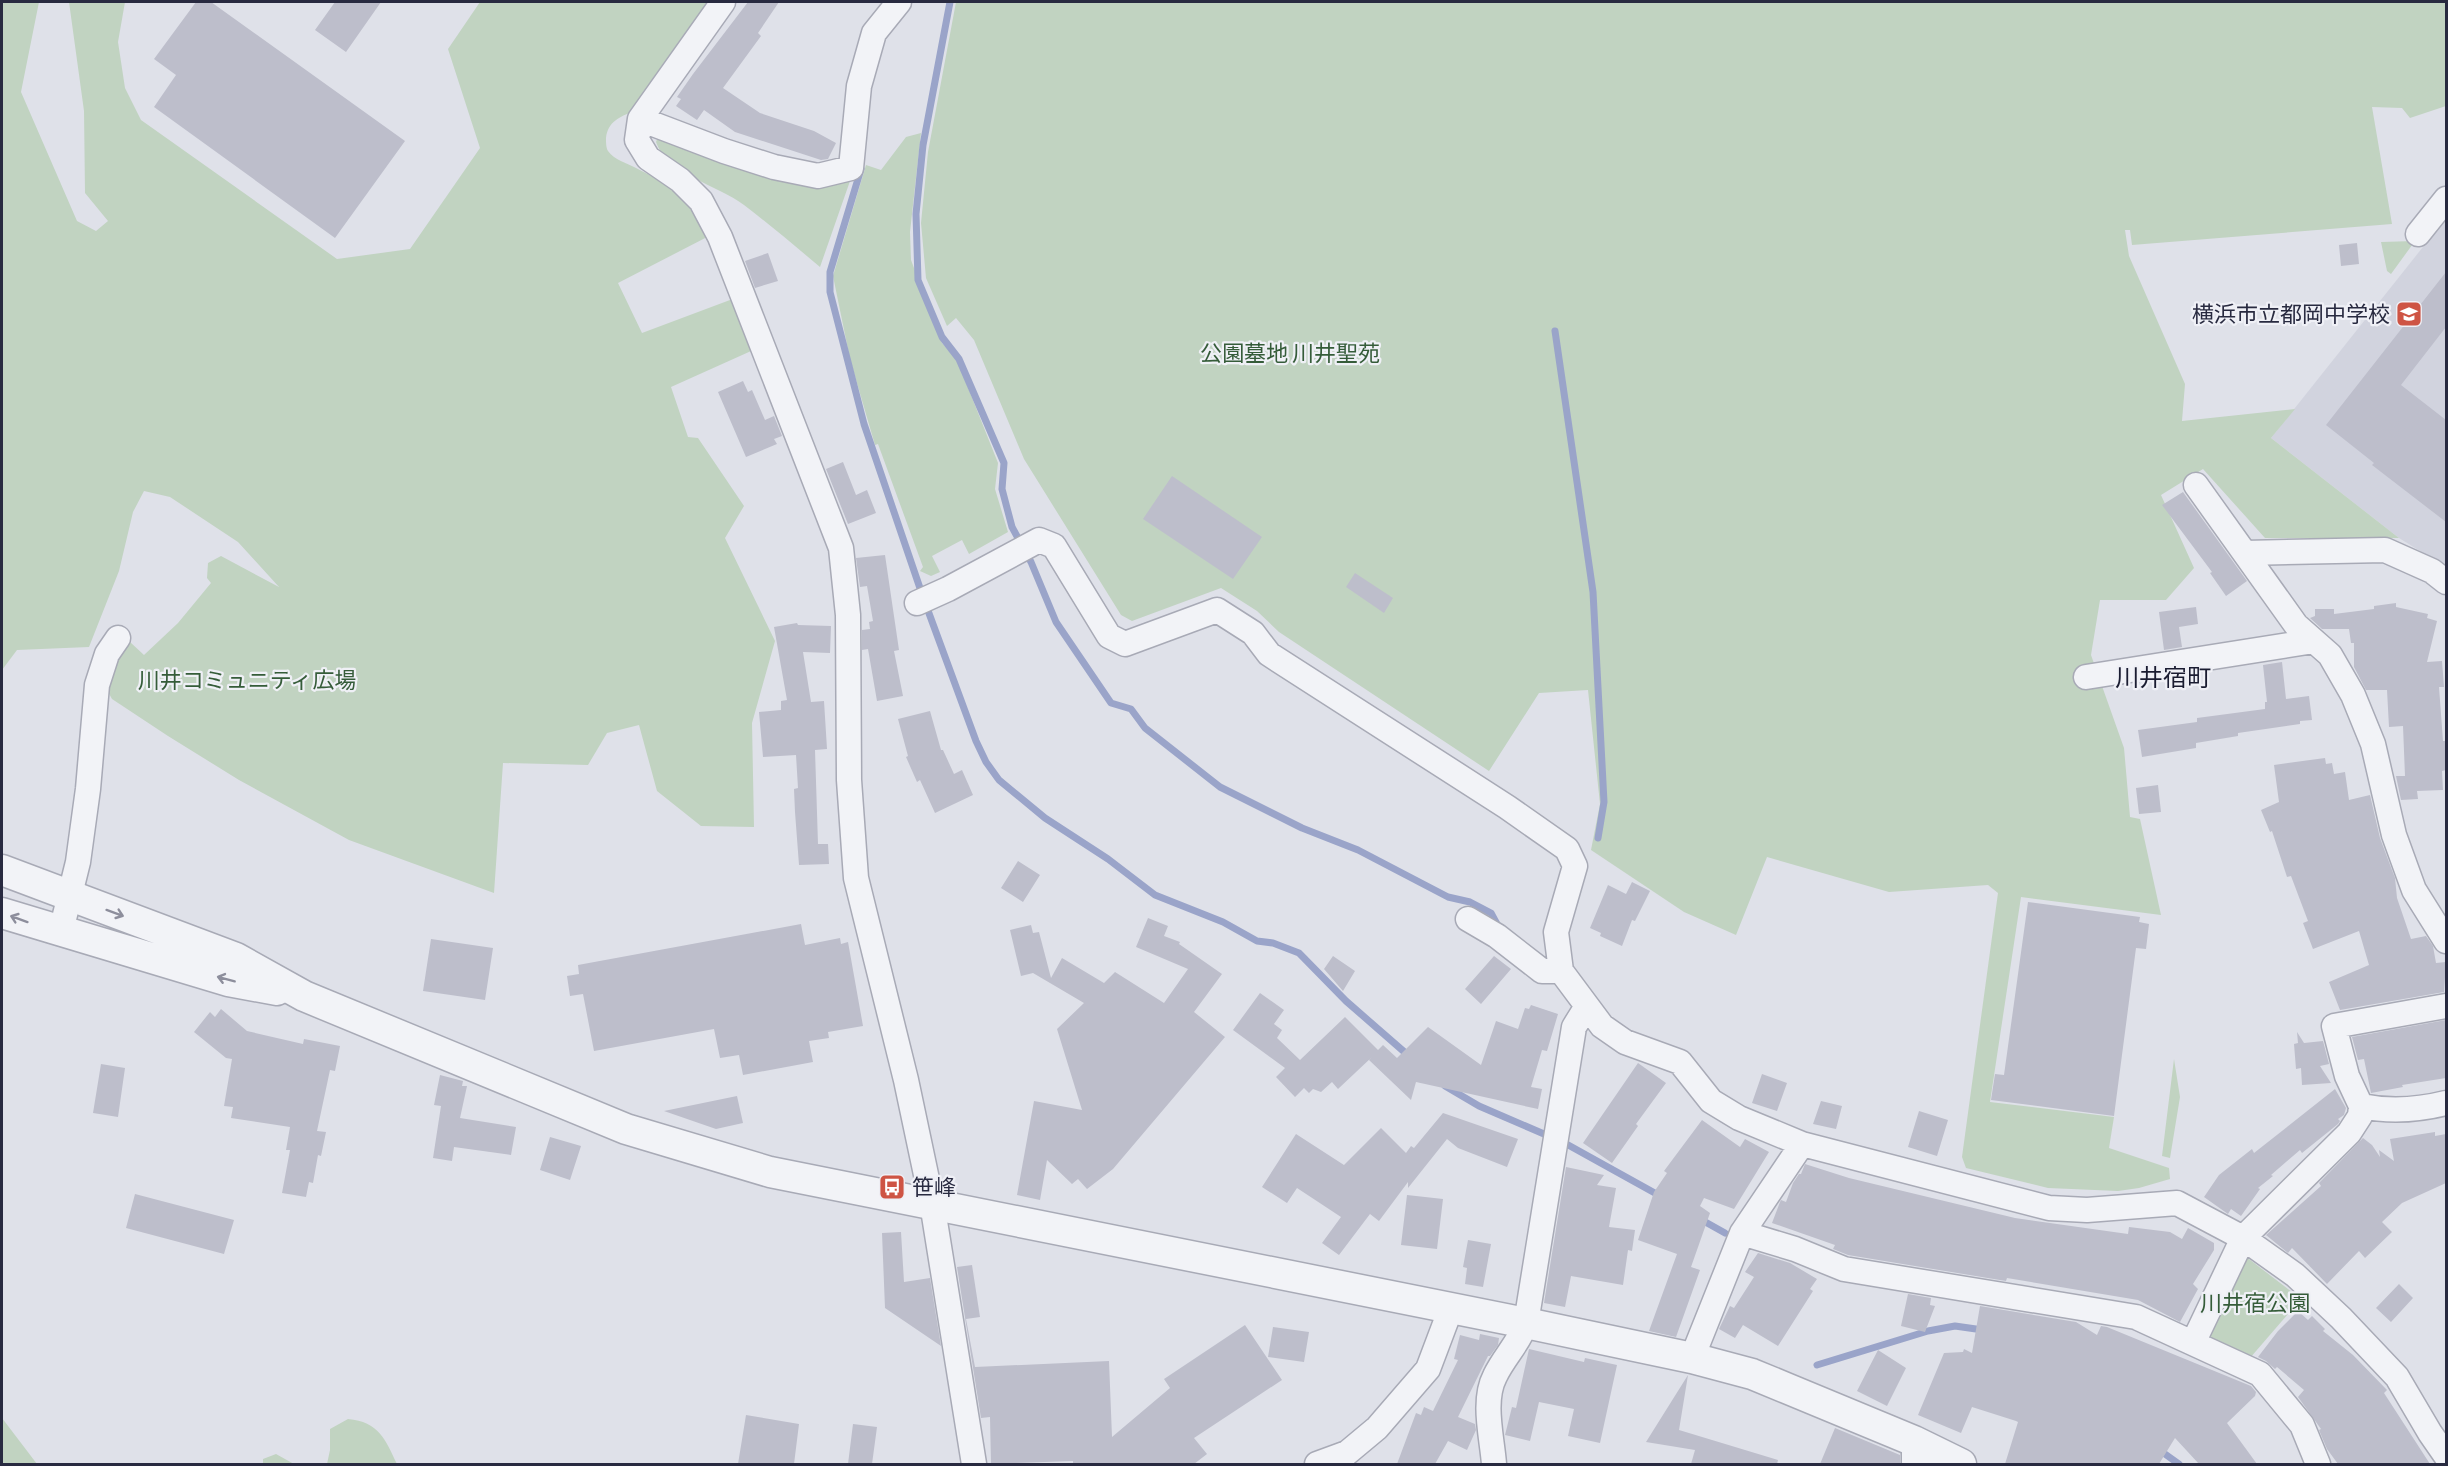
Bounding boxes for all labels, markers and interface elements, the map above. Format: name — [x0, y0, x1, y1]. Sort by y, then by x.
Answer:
school or university icon: 横浜市立都岡中学校 — [2394, 299, 2424, 329]
place label: 横浜市立都岡中学校 — [2192, 300, 2390, 327]
park label: 公園墓地 川井聖苑 — [1200, 339, 1380, 366]
district label: 川井宿町 — [2115, 662, 2211, 691]
park label: 川井コミュニティ広場 — [138, 666, 356, 693]
one-way arrow — [105, 908, 124, 919]
one-way arrow — [10, 912, 28, 923]
one-way arrow — [217, 973, 236, 985]
bus stop icon: 笹峰 — [877, 1172, 907, 1202]
place label: 笹峰 — [912, 1173, 956, 1200]
park label: 川井宿公園 — [2200, 1289, 2310, 1316]

